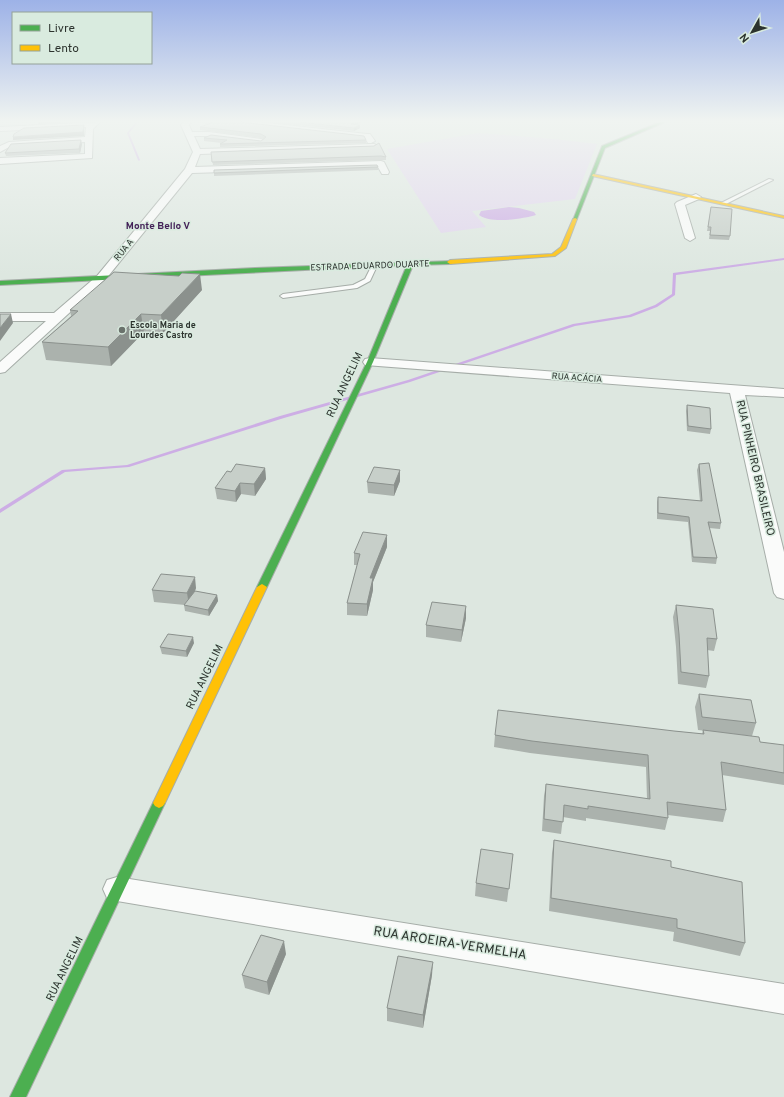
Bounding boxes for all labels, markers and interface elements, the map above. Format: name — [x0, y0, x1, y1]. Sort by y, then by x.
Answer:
legend — [12, 12, 152, 64]
north arrow — [732, 12, 772, 52]
text: Livre — [48, 21, 75, 37]
text: N — [737, 30, 753, 45]
text: Lento — [48, 41, 79, 57]
district label: Monte Bello V — [126, 220, 190, 233]
street label: RUA A — [112, 237, 136, 263]
street label: ESTRADA EDUARDO DUARTE — [310, 258, 430, 274]
place label: Escola Maria de Lourdes Castro — [130, 320, 196, 341]
marker: Escola Maria de Lourdes Castro — [117, 325, 127, 335]
street label: RUA ANGELIM — [324, 350, 366, 420]
street label: RUA ACÁCIA — [551, 370, 603, 385]
street label: RUA PINHEIRO BRASILEIRO — [733, 399, 777, 537]
street label: RUA ANGELIM — [183, 642, 227, 712]
street label: RUA AROEIRA-VERMELHA — [372, 924, 528, 964]
street label: RUA ANGELIM — [43, 934, 87, 1004]

